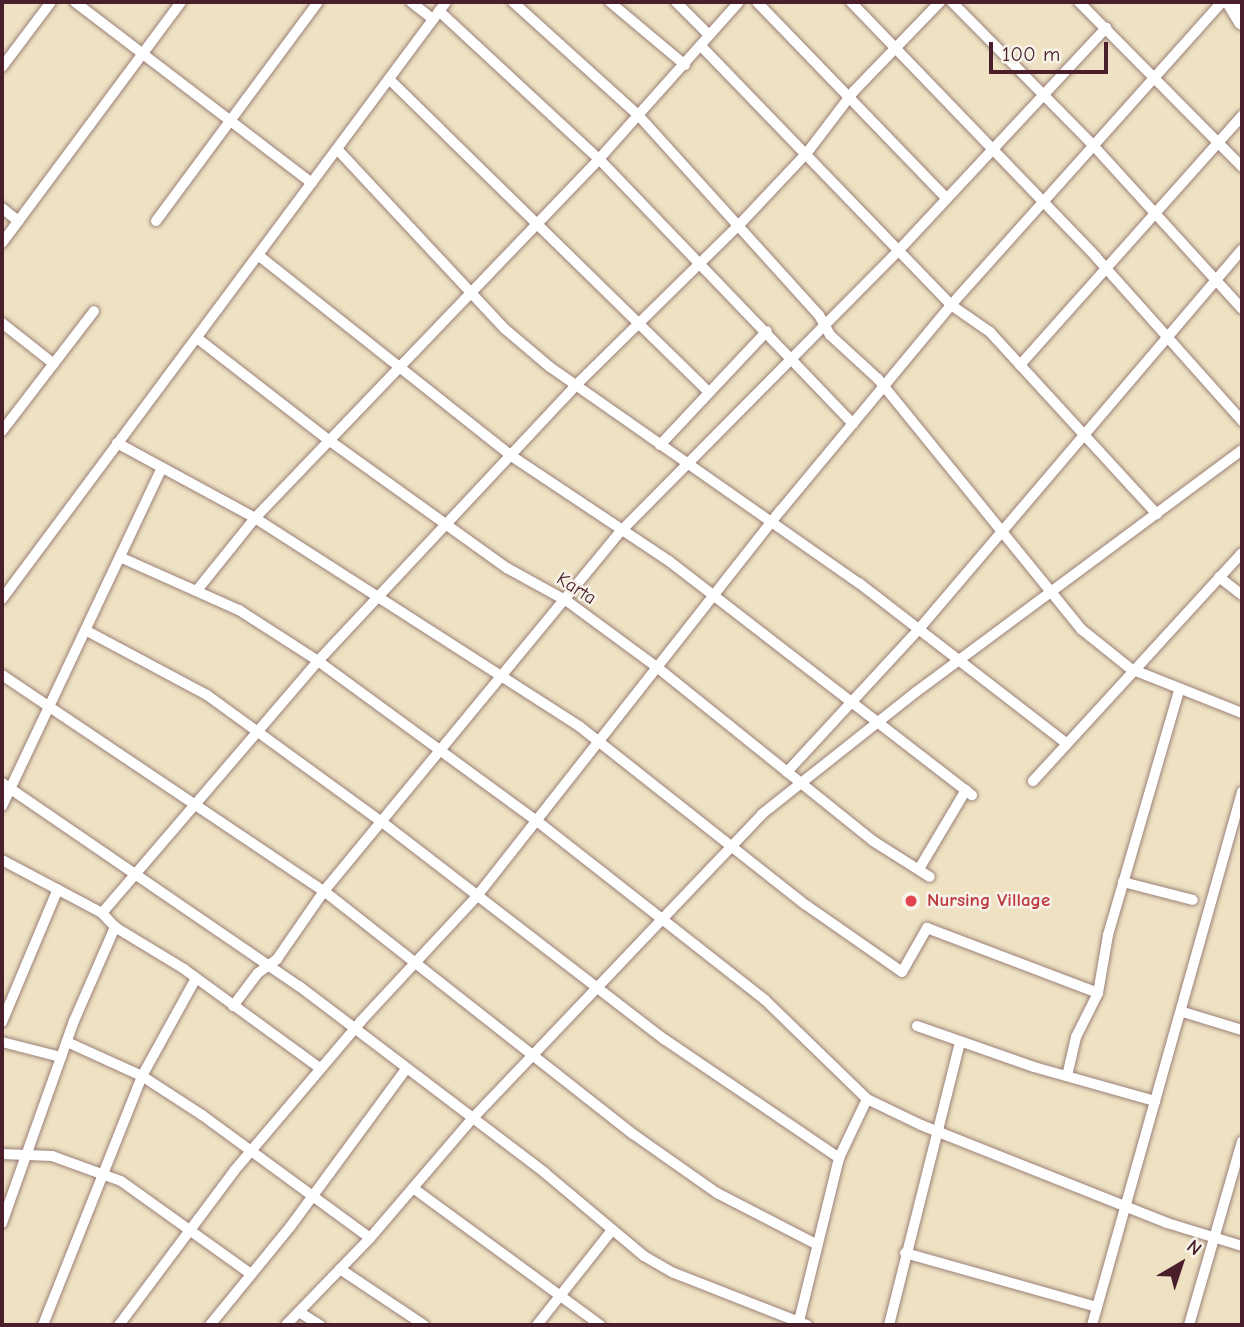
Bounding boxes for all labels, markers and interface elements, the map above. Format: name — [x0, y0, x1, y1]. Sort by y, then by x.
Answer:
scale bar — [992, 28, 1111, 72]
text: 100 m — [1002, 42, 1060, 66]
street label: Karta — [552, 568, 600, 610]
place label: Nursing Village — [927, 890, 1050, 912]
marker: Nursing Village — [901, 891, 921, 911]
north arrow — [1146, 1229, 1216, 1299]
text: N — [1182, 1235, 1206, 1260]

